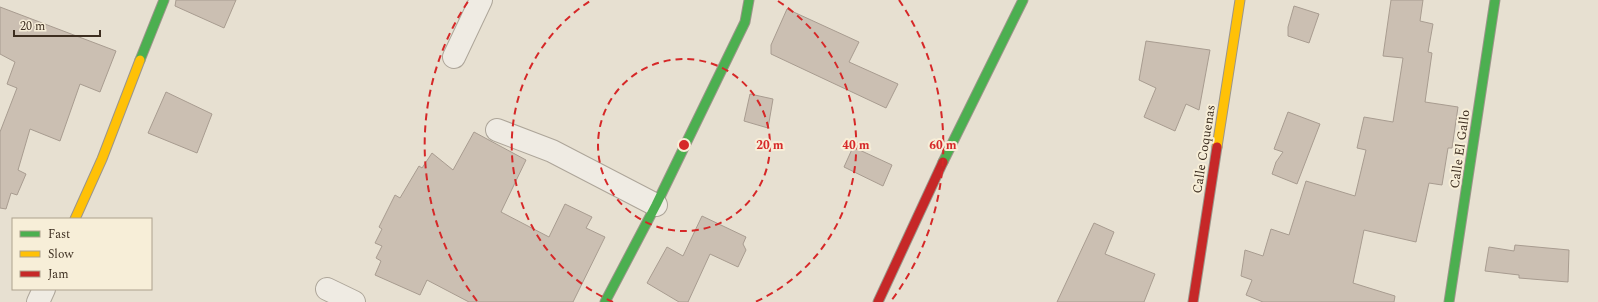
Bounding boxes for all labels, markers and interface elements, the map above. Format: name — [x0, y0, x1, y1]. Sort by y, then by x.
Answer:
scale bar — [14, 12, 100, 38]
text: 20 m — [20, 17, 45, 36]
street label: Calle Coquenas — [1187, 103, 1221, 195]
street label: Calle El Gallo — [1445, 108, 1475, 190]
text: 20 m — [756, 136, 784, 155]
text: 40 m — [842, 136, 870, 155]
text: 60 m — [929, 136, 957, 155]
centre of rings — [677, 138, 691, 152]
legend — [12, 218, 152, 290]
text: Fast — [48, 225, 70, 244]
text: Slow — [48, 245, 74, 264]
text: Jam — [48, 265, 69, 284]

